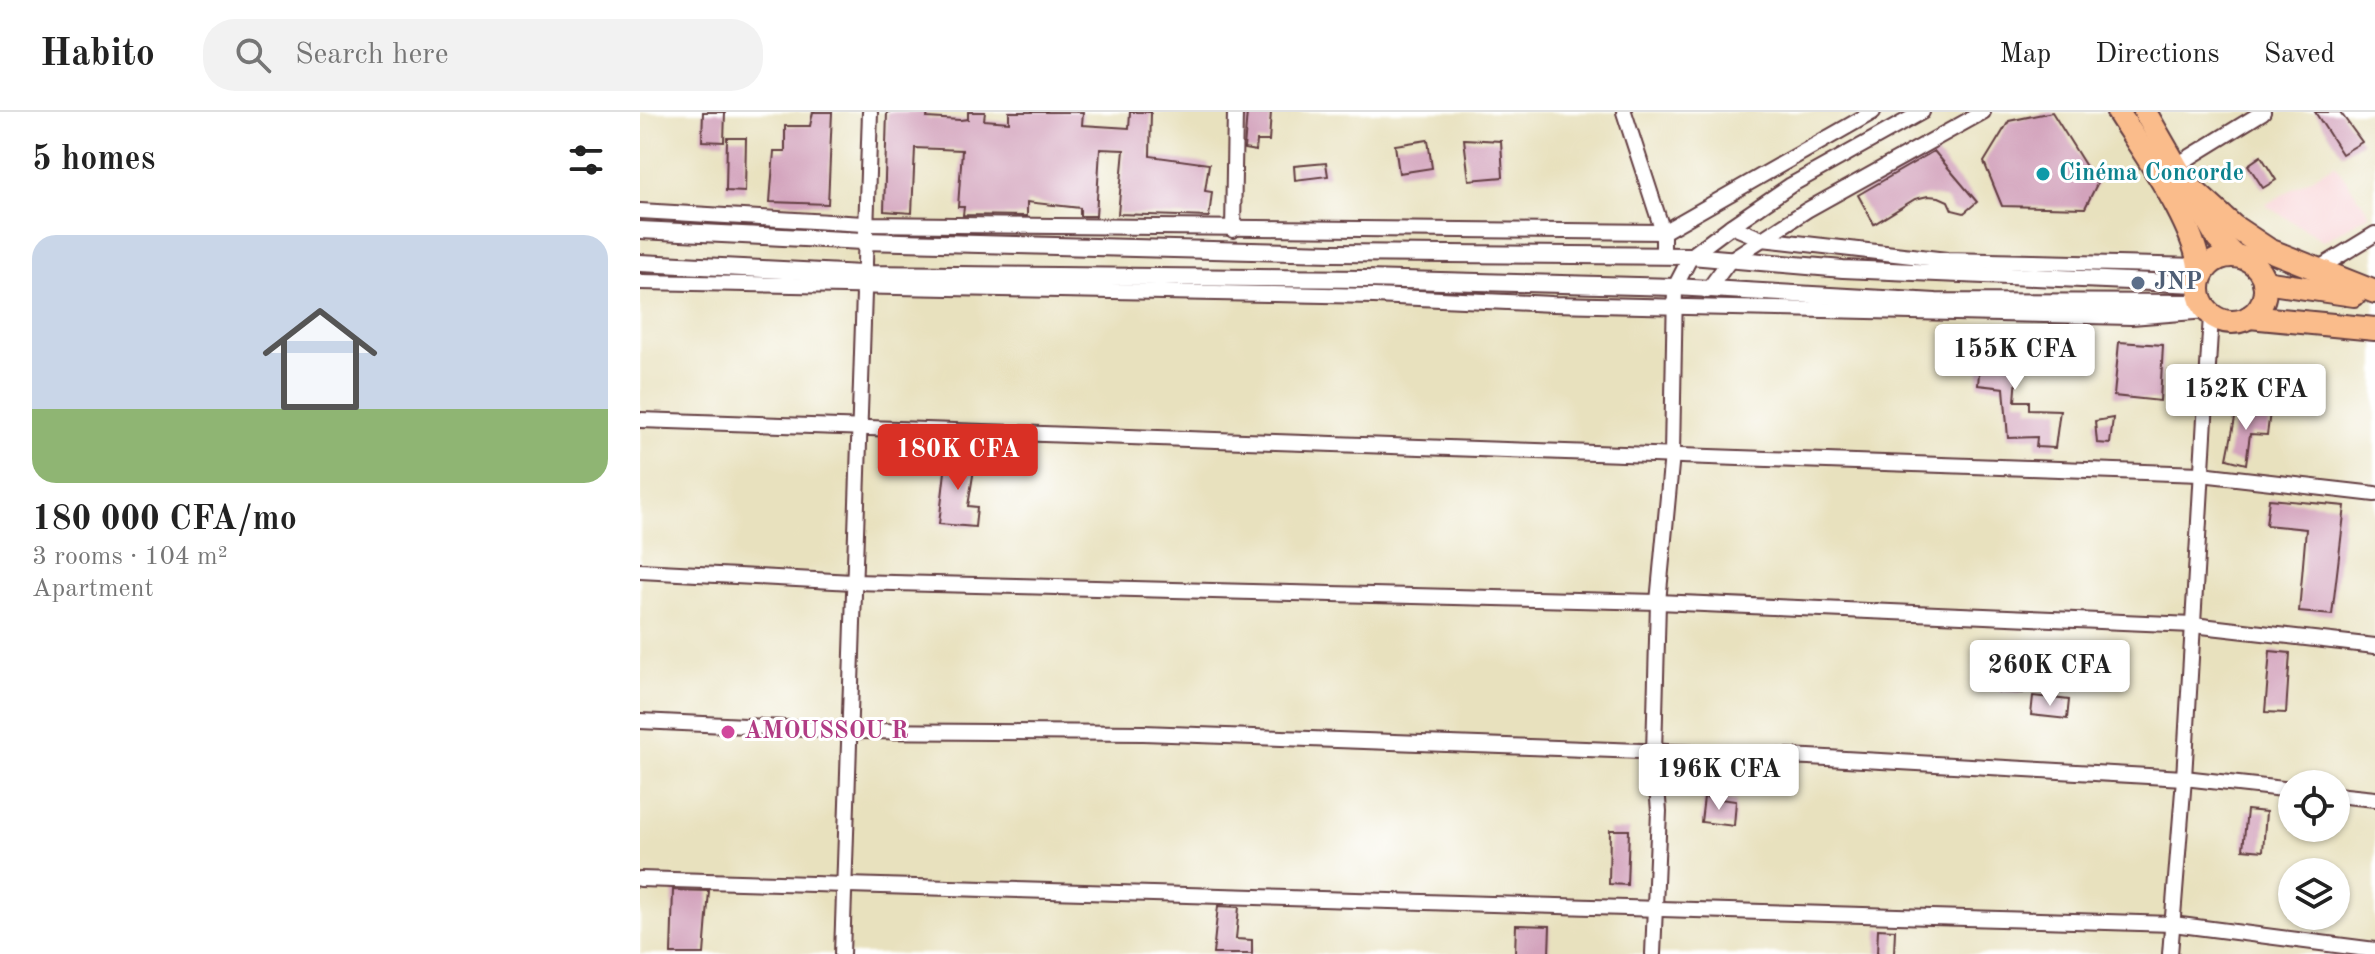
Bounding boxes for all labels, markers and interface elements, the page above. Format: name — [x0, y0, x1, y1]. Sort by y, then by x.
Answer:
search box — [203, 19, 763, 91]
icon: search — [231, 33, 275, 77]
text: Habito — [40, 36, 155, 74]
text: Search here — [295, 40, 448, 70]
text: Map — [1999, 41, 2051, 69]
text: Directions — [2095, 41, 2220, 69]
text: Saved — [2264, 41, 2335, 69]
icon: filters — [564, 138, 608, 182]
text: 5 homes — [32, 143, 155, 177]
place label: Cinéma Concorde — [2059, 162, 2244, 186]
marker: Cinéma Concorde — [2034, 165, 2052, 183]
place label: JNP — [2154, 271, 2202, 295]
marker: JNP — [2129, 274, 2147, 292]
icon: home — [248, 287, 392, 431]
pin: 155K CFA — [1932, 324, 2098, 392]
text: 155K CFA — [1953, 337, 2077, 363]
pin: 152K CFA — [2163, 364, 2329, 432]
text: 152K CFA — [2184, 377, 2308, 403]
pin: 180K CFA — [875, 424, 1041, 492]
text: 180K CFA — [896, 437, 1020, 463]
text: 180 000 CFA/mo — [32, 503, 297, 537]
text: 3 rooms · 104 m² — [32, 544, 228, 570]
text: Apartment — [32, 576, 154, 602]
pin: 260K CFA — [1967, 640, 2133, 708]
text: 260K CFA — [1988, 653, 2112, 679]
place label: AMOUSSOU R — [744, 720, 909, 744]
marker: AMOUSSOU R — [719, 723, 737, 741]
pin: 196K CFA — [1636, 744, 1802, 812]
text: 196K CFA — [1657, 757, 1781, 783]
map controls — [2278, 770, 2350, 930]
button: locate — [2278, 770, 2350, 842]
button: layers — [2278, 858, 2350, 930]

